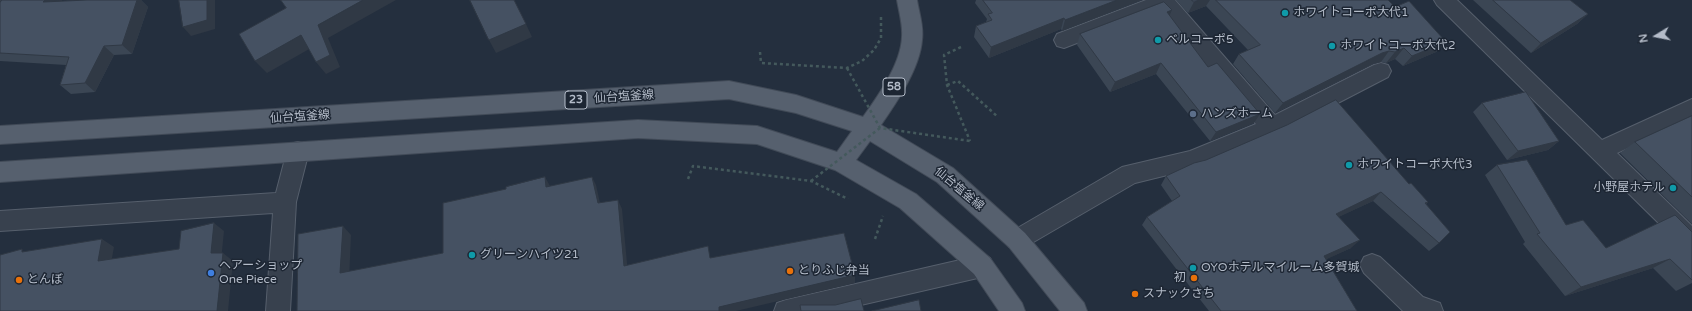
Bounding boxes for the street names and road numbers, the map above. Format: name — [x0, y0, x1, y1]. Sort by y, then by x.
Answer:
road number: 58 — [883, 78, 905, 96]
street label: 仙台塩釜線 — [594, 88, 654, 106]
road number: 23 — [565, 91, 587, 109]
street label: 仙台塩釜線 — [270, 108, 330, 126]
street label: 仙台塩釜線 — [931, 164, 987, 214]

